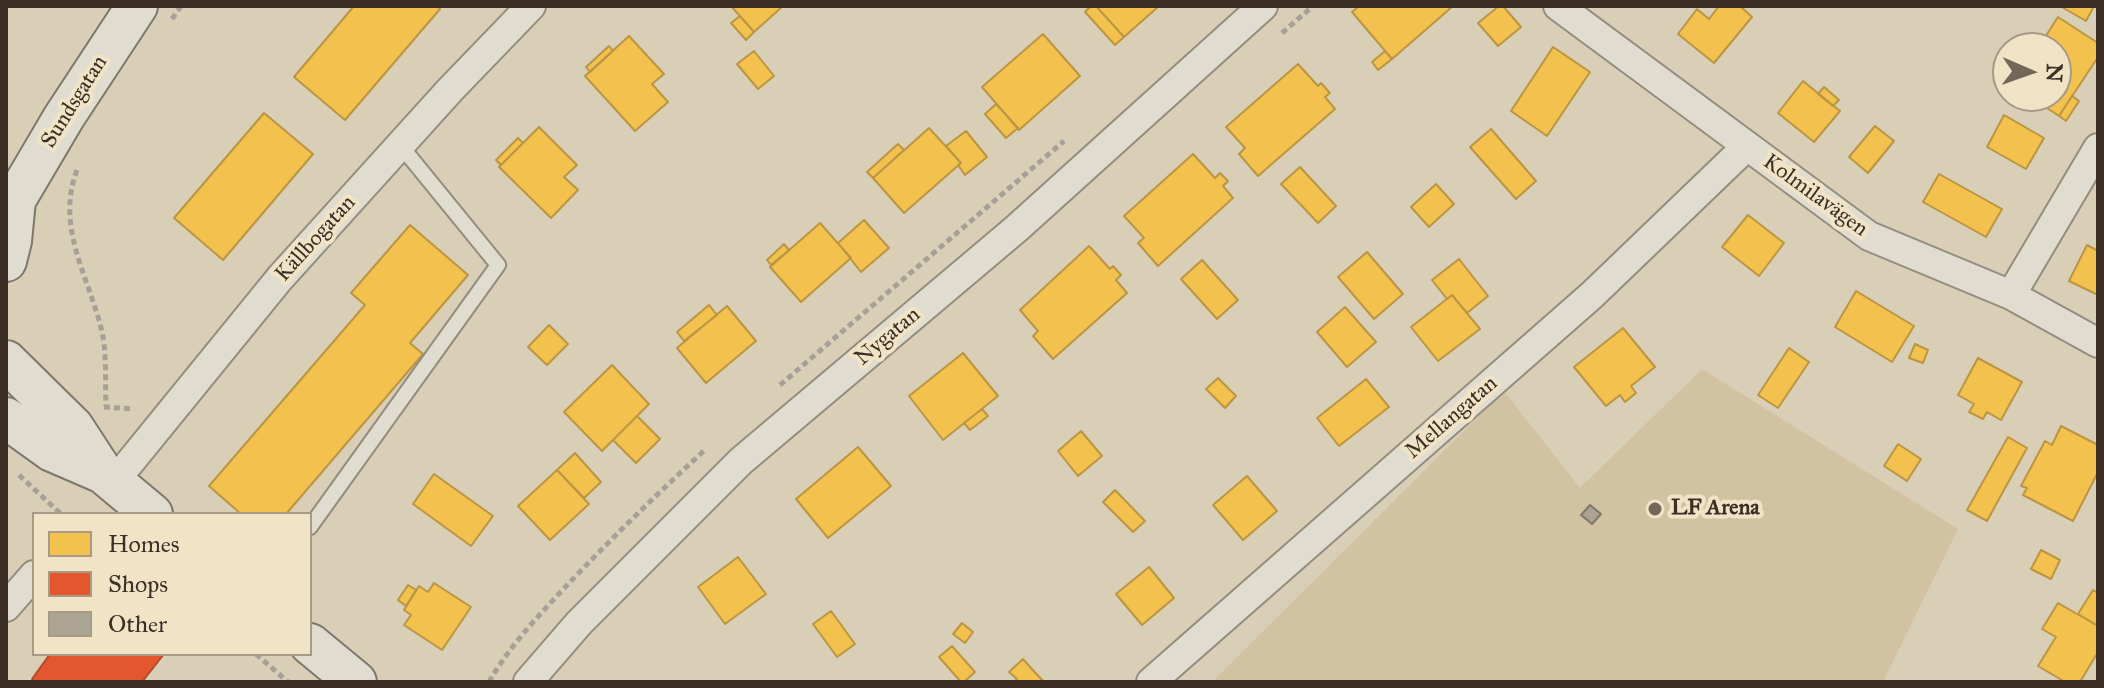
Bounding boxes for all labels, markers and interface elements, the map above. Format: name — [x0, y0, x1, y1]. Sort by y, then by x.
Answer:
north arrow — [1992, 32, 2072, 112]
street label: Sundsgatan — [36, 51, 114, 153]
text: N — [2041, 63, 2068, 83]
street label: Kolmilavägen — [1757, 149, 1873, 243]
street label: Källbogatan — [270, 190, 362, 288]
street label: Nygatan — [850, 302, 926, 372]
street label: Mellangatan — [1401, 371, 1503, 465]
place label: LF Arena — [1671, 496, 1760, 522]
marker: LF Arena — [1646, 500, 1664, 518]
legend — [32, 512, 312, 656]
text: Homes — [108, 529, 180, 559]
text: Shops — [108, 569, 168, 599]
text: Other — [108, 609, 167, 639]

